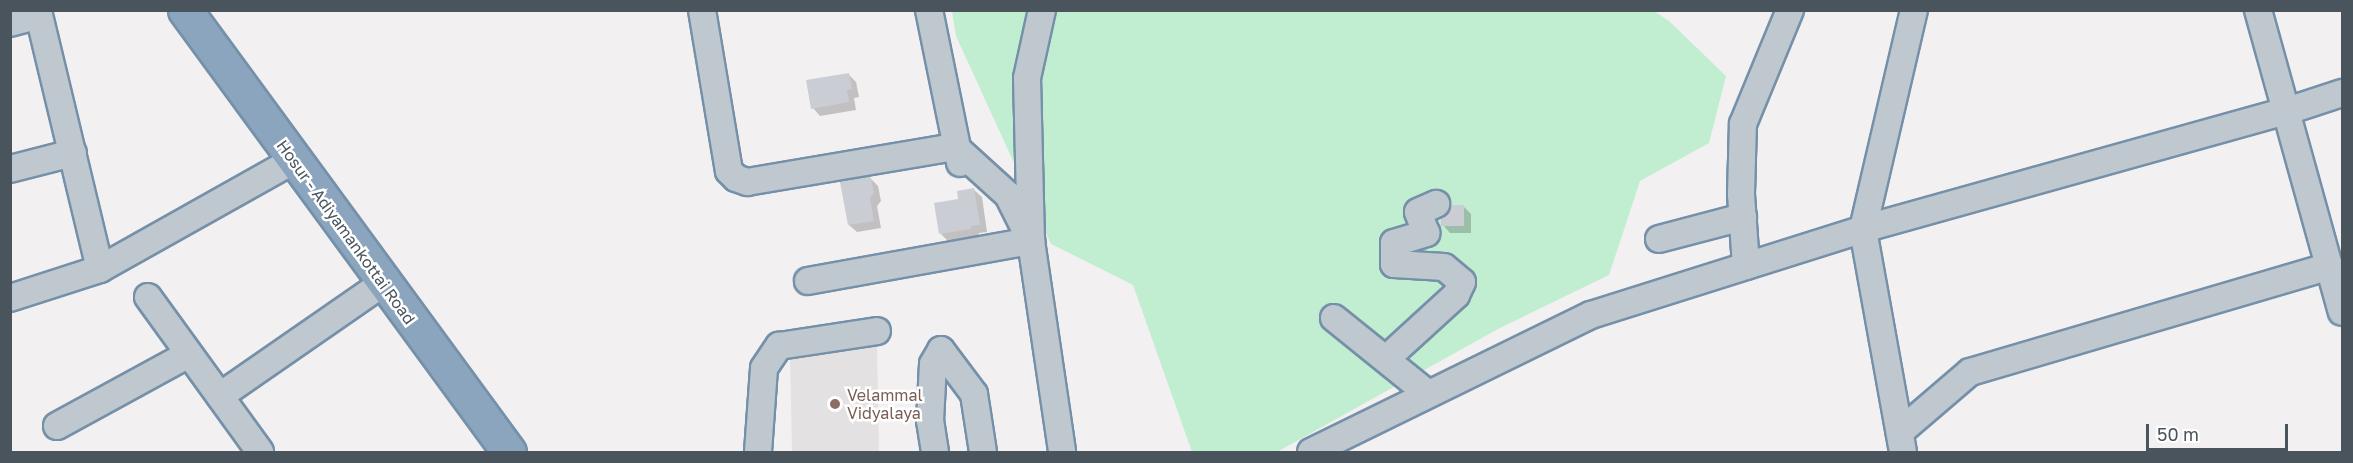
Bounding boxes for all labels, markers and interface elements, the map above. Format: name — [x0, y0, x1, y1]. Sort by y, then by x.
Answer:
street label: Hosur - Adiyamankottai Road — [273, 136, 419, 328]
place label: Velammal Vidyalaya — [847, 385, 923, 423]
marker: Velammal Vidyalaya — [828, 397, 842, 411]
scale bar — [2149, 412, 2292, 450]
text: 50 m — [2157, 423, 2199, 445]

